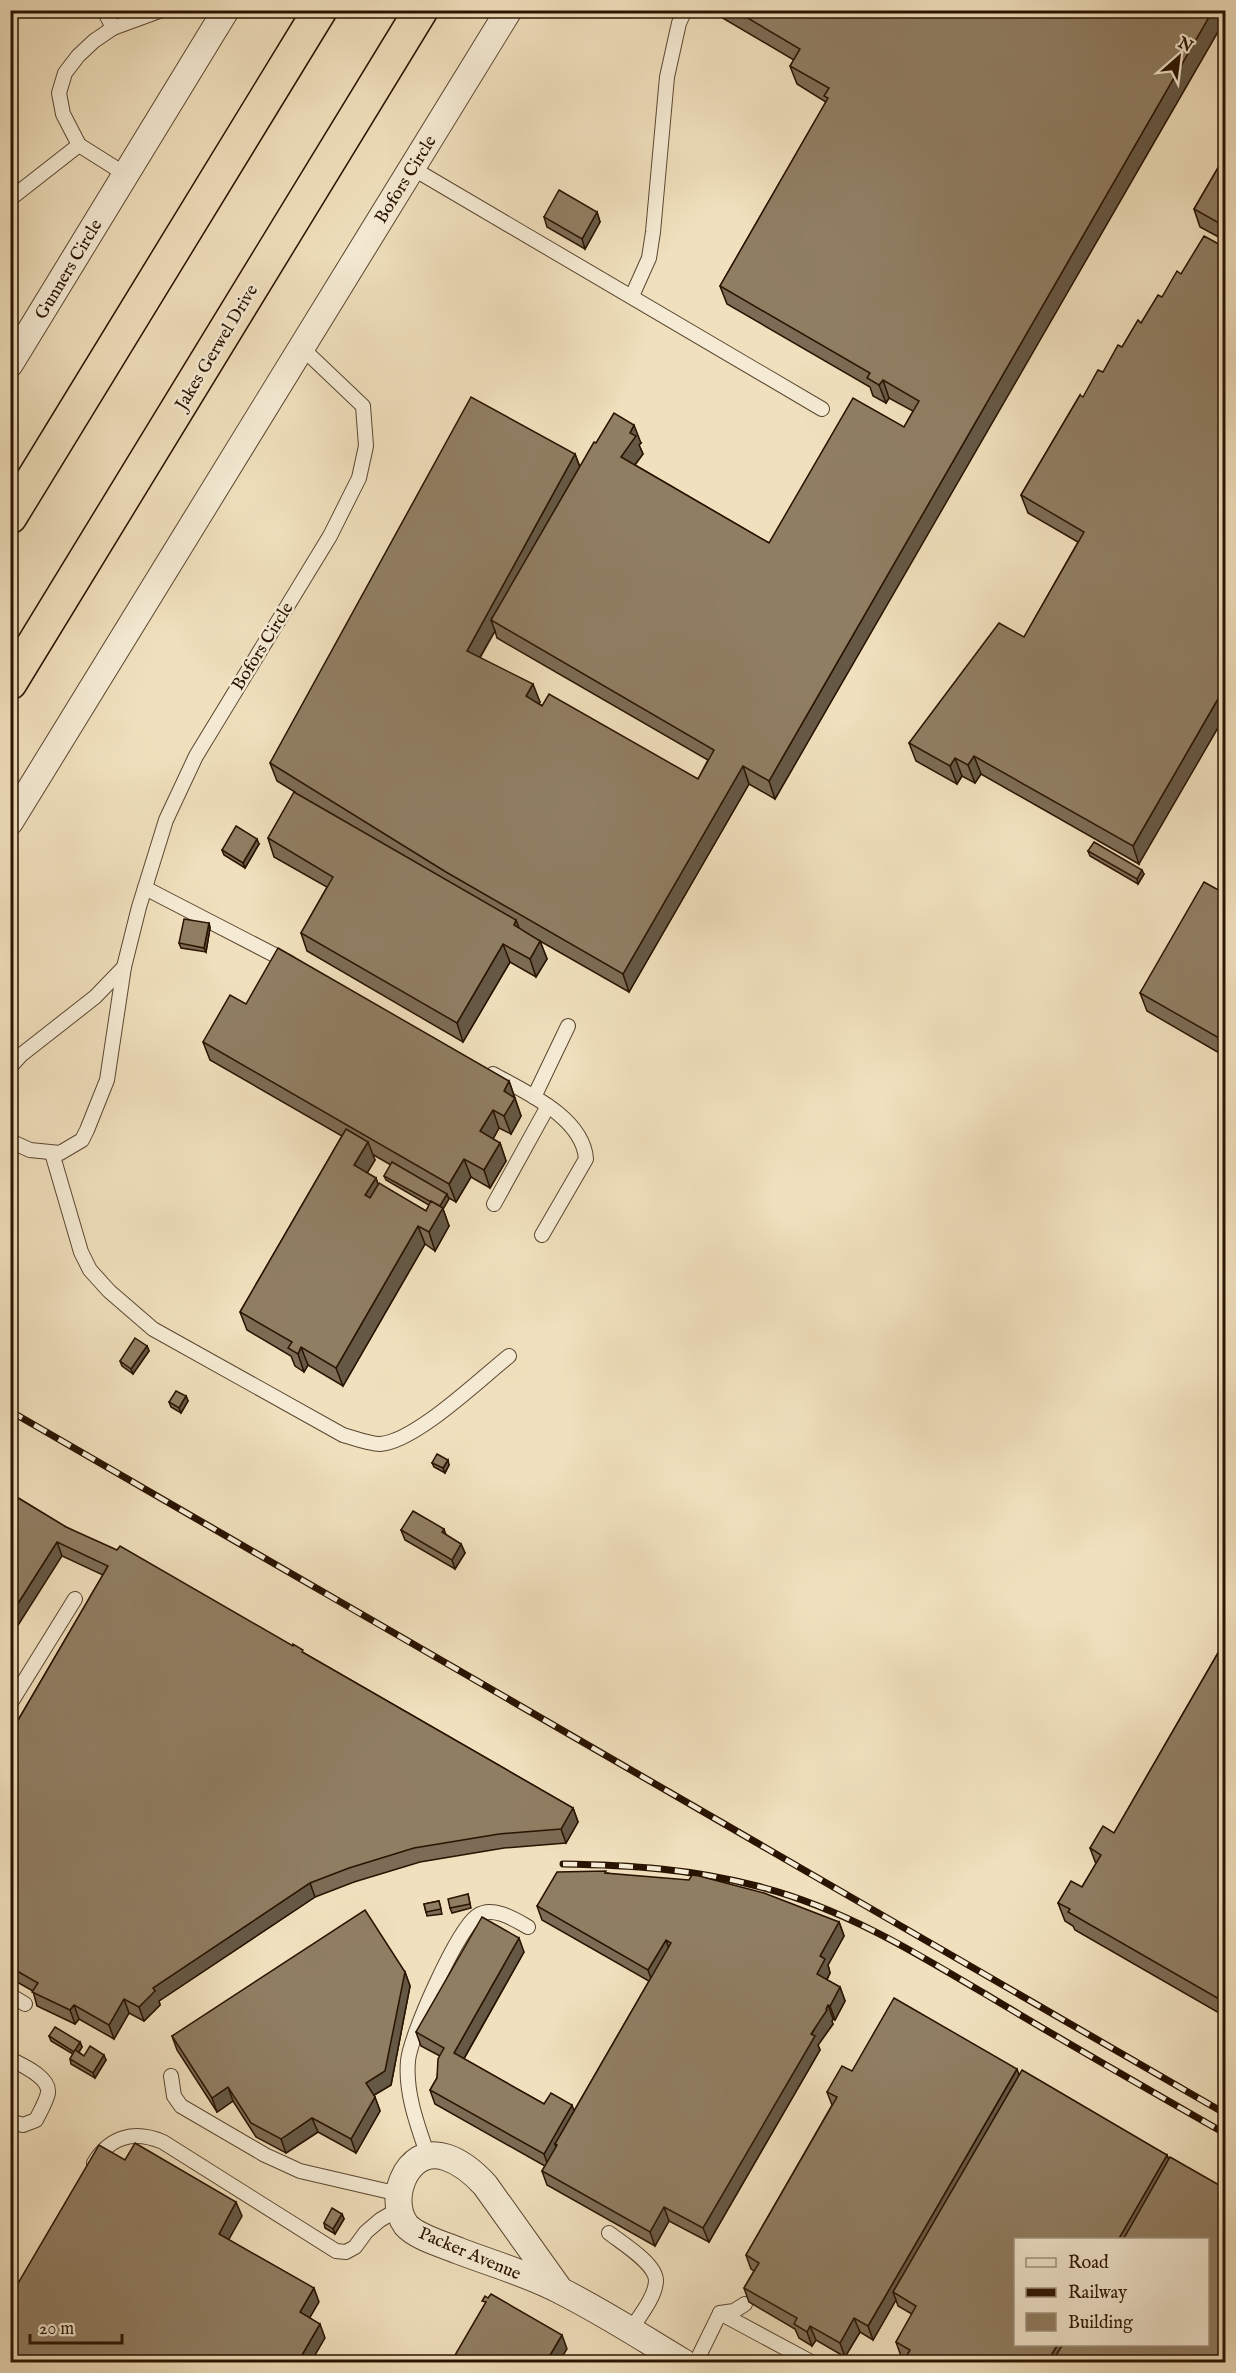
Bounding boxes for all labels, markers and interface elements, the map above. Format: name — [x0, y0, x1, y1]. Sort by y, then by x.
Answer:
north arrow — [1149, 27, 1209, 87]
text: N — [1173, 33, 1196, 58]
street label: Bofors Circle — [370, 131, 442, 228]
street label: Gunners Circle — [30, 215, 108, 324]
street label: Jakes Gerwel Drive — [170, 281, 264, 417]
street label: Bofors Circle — [227, 598, 299, 695]
street label: Packer Avenue — [415, 2222, 524, 2286]
legend — [1014, 2238, 1209, 2346]
text: Road — [1068, 2252, 1109, 2275]
text: Railway — [1068, 2282, 1127, 2305]
scale bar — [30, 2307, 122, 2345]
text: Building — [1068, 2312, 1133, 2335]
text: 20 m — [39, 2318, 74, 2341]

